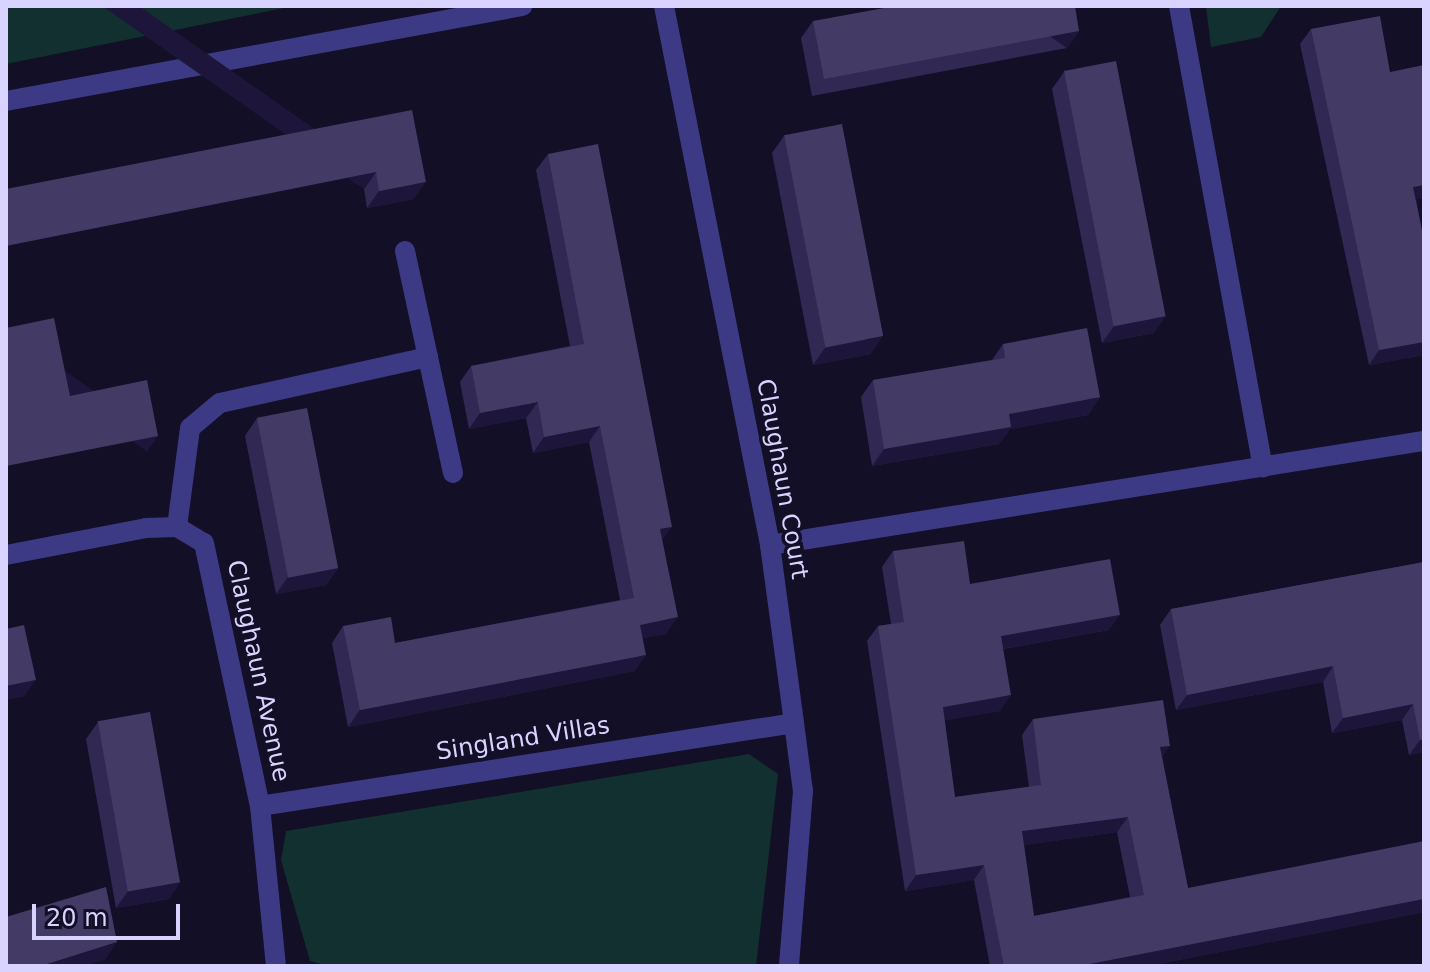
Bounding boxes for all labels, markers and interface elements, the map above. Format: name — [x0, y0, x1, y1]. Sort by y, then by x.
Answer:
street label: Claughaun Court — [750, 377, 814, 581]
street label: Claughaun Avenue — [220, 558, 296, 784]
street label: Singland Villas — [434, 711, 612, 767]
scale bar — [36, 888, 184, 938]
text: 20 m — [46, 904, 108, 932]

